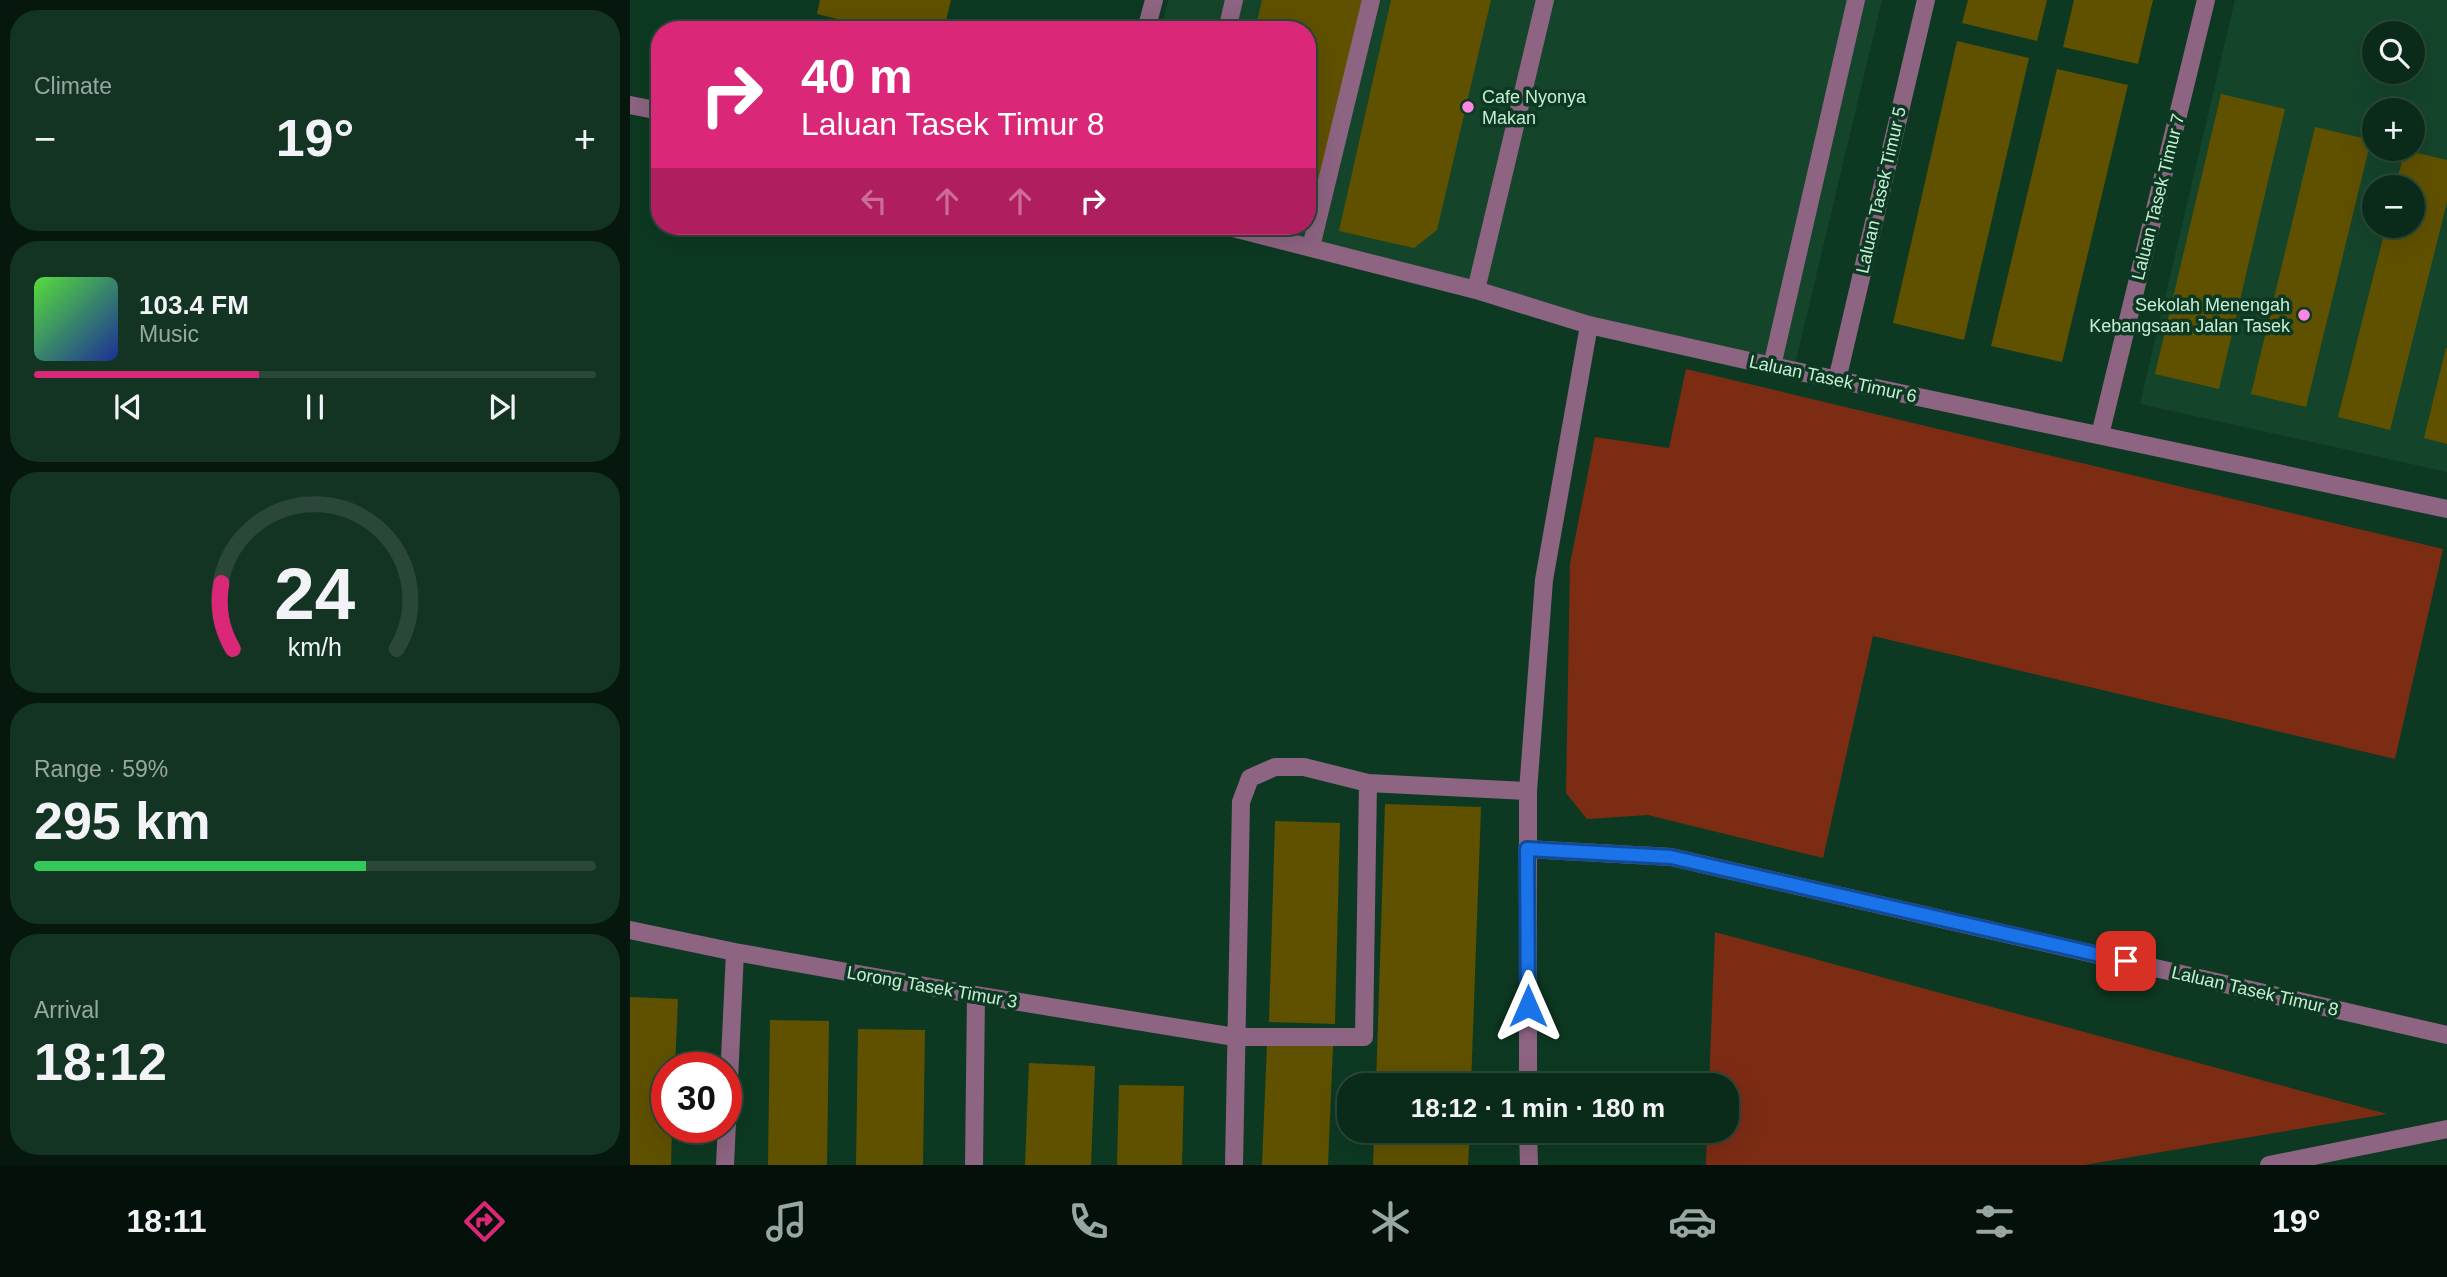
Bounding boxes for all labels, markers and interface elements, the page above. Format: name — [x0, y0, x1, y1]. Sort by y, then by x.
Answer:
map controls — [2362, 21, 2425, 238]
button: search — [2362, 21, 2425, 84]
icon: right — [686, 49, 777, 140]
text: 40 m — [801, 49, 913, 103]
text: Climate — [34, 73, 112, 99]
place label: Cafe Nyonya Makan — [1482, 87, 1587, 128]
button: + — [2362, 98, 2425, 161]
marker: Cafe Nyonya Makan — [1460, 99, 1476, 115]
street label: Laluan Tasek Timur 5 — [1852, 105, 1910, 275]
text: Laluan Tasek Timur 8 — [801, 106, 1105, 142]
text: 19° — [276, 109, 354, 167]
street label: Laluan Tasek Timur 7 — [2128, 112, 2188, 282]
text: − — [34, 118, 56, 160]
text: + — [574, 118, 596, 160]
button: − — [2362, 175, 2425, 238]
icon: left — [855, 182, 893, 220]
icon: ahead — [928, 182, 966, 220]
icon: ahead — [1001, 182, 1039, 220]
icon: right — [1074, 182, 1112, 220]
text: 103.4 FM — [139, 290, 249, 320]
place label: Sekolah Menengah Kebangsaan Jalan Tasek — [2089, 295, 2291, 336]
marker: Sekolah Menengah Kebangsaan Jalan Tasek — [2296, 307, 2312, 323]
text: Music — [139, 321, 199, 347]
street label: Laluan Tasek Timur 6 — [1747, 351, 1919, 407]
icon: previous — [109, 388, 147, 426]
icon: pause — [296, 388, 334, 426]
icon: next — [483, 388, 521, 426]
text: 24 — [275, 553, 356, 634]
text: km/h — [288, 632, 342, 660]
text: Range · 59% — [34, 756, 168, 782]
text: 295 km — [34, 792, 210, 850]
pin — [2096, 931, 2156, 991]
icon: arrive — [2107, 942, 2145, 980]
street label: Lorong Tasek Timur 3 — [845, 962, 1019, 1012]
street label: Laluan Tasek Timur 8 — [2170, 962, 2340, 1020]
position arrow — [1491, 969, 1565, 1043]
text: Arrival — [34, 997, 99, 1023]
text: 18:12 — [34, 1033, 167, 1091]
speed limit sign: 30 — [651, 1052, 742, 1143]
text: 18:12 · 1 min · 180 m — [1411, 1093, 1665, 1123]
icon: directions — [460, 1197, 509, 1246]
icon: music — [762, 1197, 811, 1246]
icon: phone — [1064, 1197, 1113, 1246]
icon: climate — [1366, 1197, 1415, 1246]
icon: car — [1668, 1197, 1717, 1246]
icon: filters — [1970, 1197, 2019, 1246]
text: 18:11 — [127, 1203, 207, 1239]
text: 19° — [2272, 1203, 2320, 1239]

